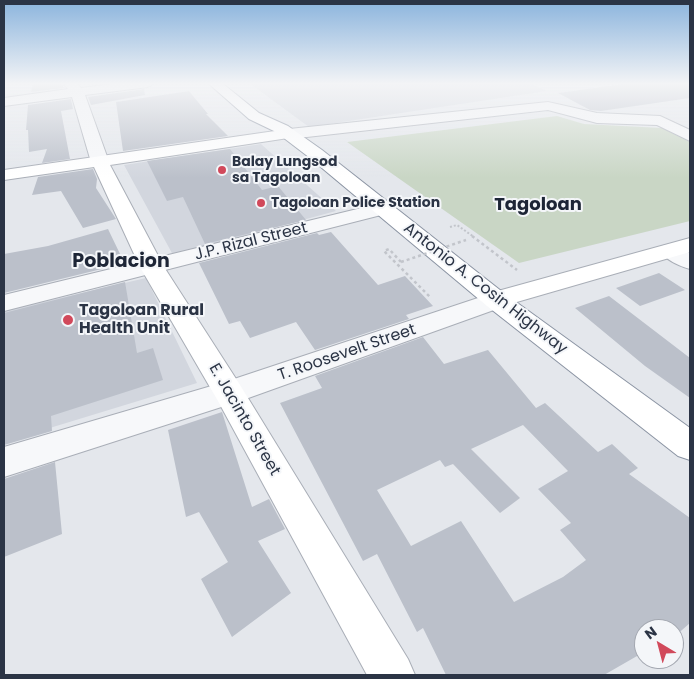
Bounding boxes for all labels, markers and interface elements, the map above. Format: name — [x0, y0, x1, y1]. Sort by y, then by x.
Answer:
place label: Balay Lungsod sa Tagoloan — [232, 154, 337, 186]
marker: Balay Lungsod sa Tagoloan — [216, 164, 228, 176]
district label: Tagoloan — [494, 194, 582, 216]
place label: Tagoloan Police Station — [271, 195, 440, 211]
marker: Tagoloan Police Station — [255, 197, 267, 209]
street label: J.P. Rizal Street — [193, 219, 309, 265]
street label: Antonio A. Cosin Highway — [399, 219, 571, 359]
district label: Poblacion — [72, 251, 170, 273]
place label: Tagoloan Rural Health Unit — [79, 301, 204, 339]
marker: Tagoloan Rural Health Unit — [61, 313, 75, 327]
street label: T. Roosevelt Street — [276, 320, 418, 386]
street label: E. Jacinto Street — [204, 361, 284, 479]
north arrow — [634, 619, 684, 669]
text: N — [640, 622, 661, 644]

